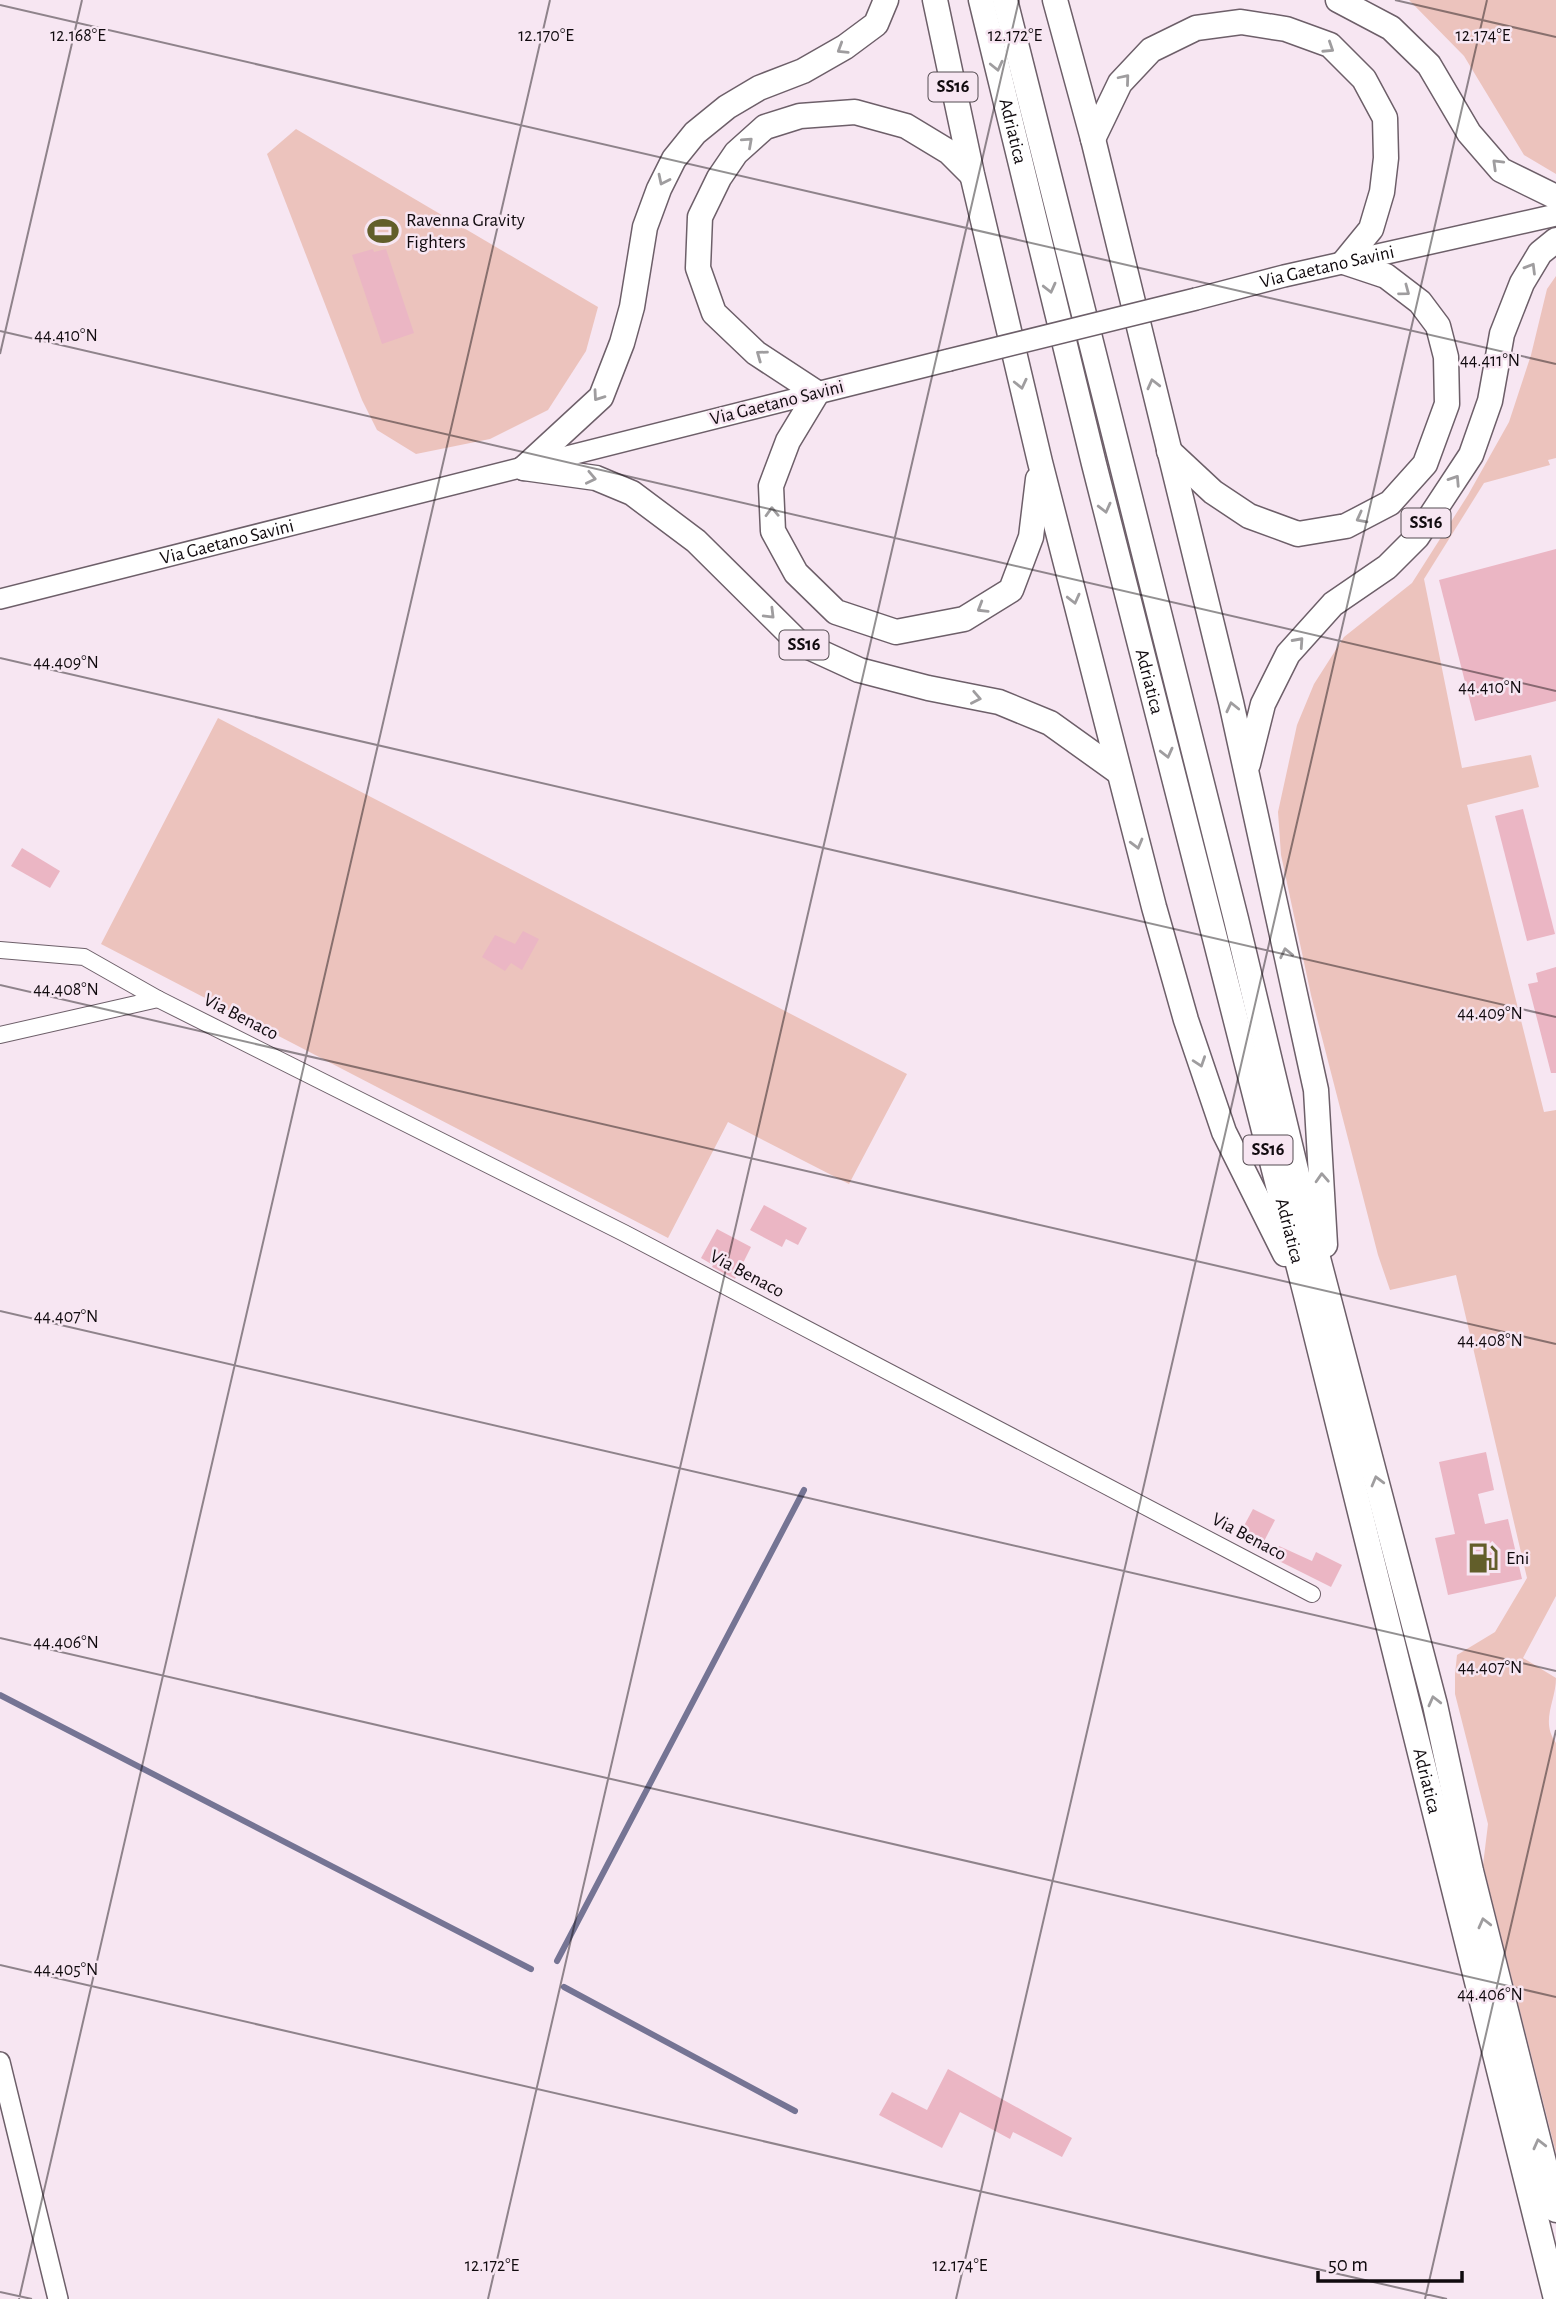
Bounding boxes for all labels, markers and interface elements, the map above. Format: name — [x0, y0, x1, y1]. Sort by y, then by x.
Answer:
text: 12.168°E — [50, 27, 106, 45]
text: 12.170°E — [518, 27, 574, 45]
text: 12.172°E — [988, 27, 1042, 45]
text: 12.174°E — [1456, 27, 1511, 45]
one-way arrow — [1321, 39, 1334, 52]
one-way arrow — [836, 40, 849, 53]
one-way arrow — [989, 60, 1003, 72]
road number: SS16 — [928, 72, 978, 102]
one-way arrow — [1117, 74, 1129, 87]
street label: Adriatica — [996, 97, 1030, 166]
one-way arrow — [740, 138, 753, 150]
one-way arrow — [1492, 159, 1505, 172]
one-way arrow — [658, 173, 672, 185]
place label: Ravenna Gravity Fighters — [406, 211, 525, 252]
sports icon: Ravenna Gravity Fighters — [366, 214, 400, 248]
street label: Via Gaetano Savini — [1258, 242, 1396, 291]
one-way arrow — [1523, 263, 1536, 276]
one-way arrow — [1042, 281, 1057, 293]
one-way arrow — [1398, 283, 1410, 295]
text: 44.410°N — [34, 327, 98, 345]
one-way arrow — [756, 351, 768, 363]
text: 44.411°N — [1460, 352, 1520, 370]
street label: Via Gaetano Savini — [708, 377, 846, 429]
one-way arrow — [1013, 377, 1027, 389]
one-way arrow — [1147, 378, 1161, 390]
one-way arrow — [594, 388, 606, 401]
one-way arrow — [585, 470, 597, 485]
one-way arrow — [1446, 475, 1459, 488]
one-way arrow — [1097, 502, 1111, 514]
one-way arrow — [765, 507, 780, 518]
road number: SS16 — [1402, 508, 1450, 538]
one-way arrow — [1356, 510, 1368, 523]
street label: Via Gaetano Savini — [158, 516, 296, 568]
one-way arrow — [1066, 593, 1080, 605]
one-way arrow — [977, 600, 990, 613]
one-way arrow — [762, 605, 775, 618]
road number: SS16 — [780, 630, 828, 660]
one-way arrow — [1290, 637, 1303, 650]
street label: Adriatica — [1132, 647, 1167, 716]
text: 44.409°N — [33, 654, 99, 672]
text: 44.410°N — [1458, 679, 1522, 697]
one-way arrow — [970, 689, 982, 704]
one-way arrow — [1226, 701, 1240, 713]
one-way arrow — [1159, 747, 1173, 759]
one-way arrow — [1129, 837, 1143, 849]
one-way arrow — [1280, 948, 1295, 960]
text: 44.408°N — [33, 981, 99, 999]
street label: Via Benaco — [201, 990, 281, 1044]
text: 44.409°N — [1457, 1005, 1523, 1023]
one-way arrow — [1192, 1055, 1206, 1068]
road number: SS16 — [1244, 1135, 1292, 1164]
one-way arrow — [1314, 1172, 1329, 1183]
street label: Adriatica — [1272, 1196, 1307, 1266]
street label: Via Benaco — [707, 1247, 787, 1301]
text: 44.407°N — [34, 1308, 98, 1326]
text: 44.408°N — [1457, 1332, 1523, 1350]
one-way arrow — [1371, 1475, 1385, 1487]
street label: Via Benaco — [1209, 1510, 1289, 1564]
fuel station icon: Eni — [1466, 1541, 1500, 1575]
place label: Eni — [1506, 1549, 1529, 1568]
text: 44.406°N — [33, 1634, 99, 1652]
text: 44.407°N — [1458, 1659, 1522, 1677]
one-way arrow — [1428, 1695, 1442, 1707]
street label: Adriatica — [1410, 1746, 1444, 1816]
one-way arrow — [1478, 1917, 1492, 1929]
text: 44.405°N — [34, 1961, 98, 1979]
text: 44.406°N — [1457, 1986, 1523, 2004]
one-way arrow — [1533, 2138, 1547, 2150]
scale bar — [1318, 2240, 1462, 2284]
text: 50 m — [1328, 2254, 1368, 2275]
text: 12.172°E — [465, 2257, 519, 2275]
text: 12.174°E — [933, 2257, 988, 2275]

